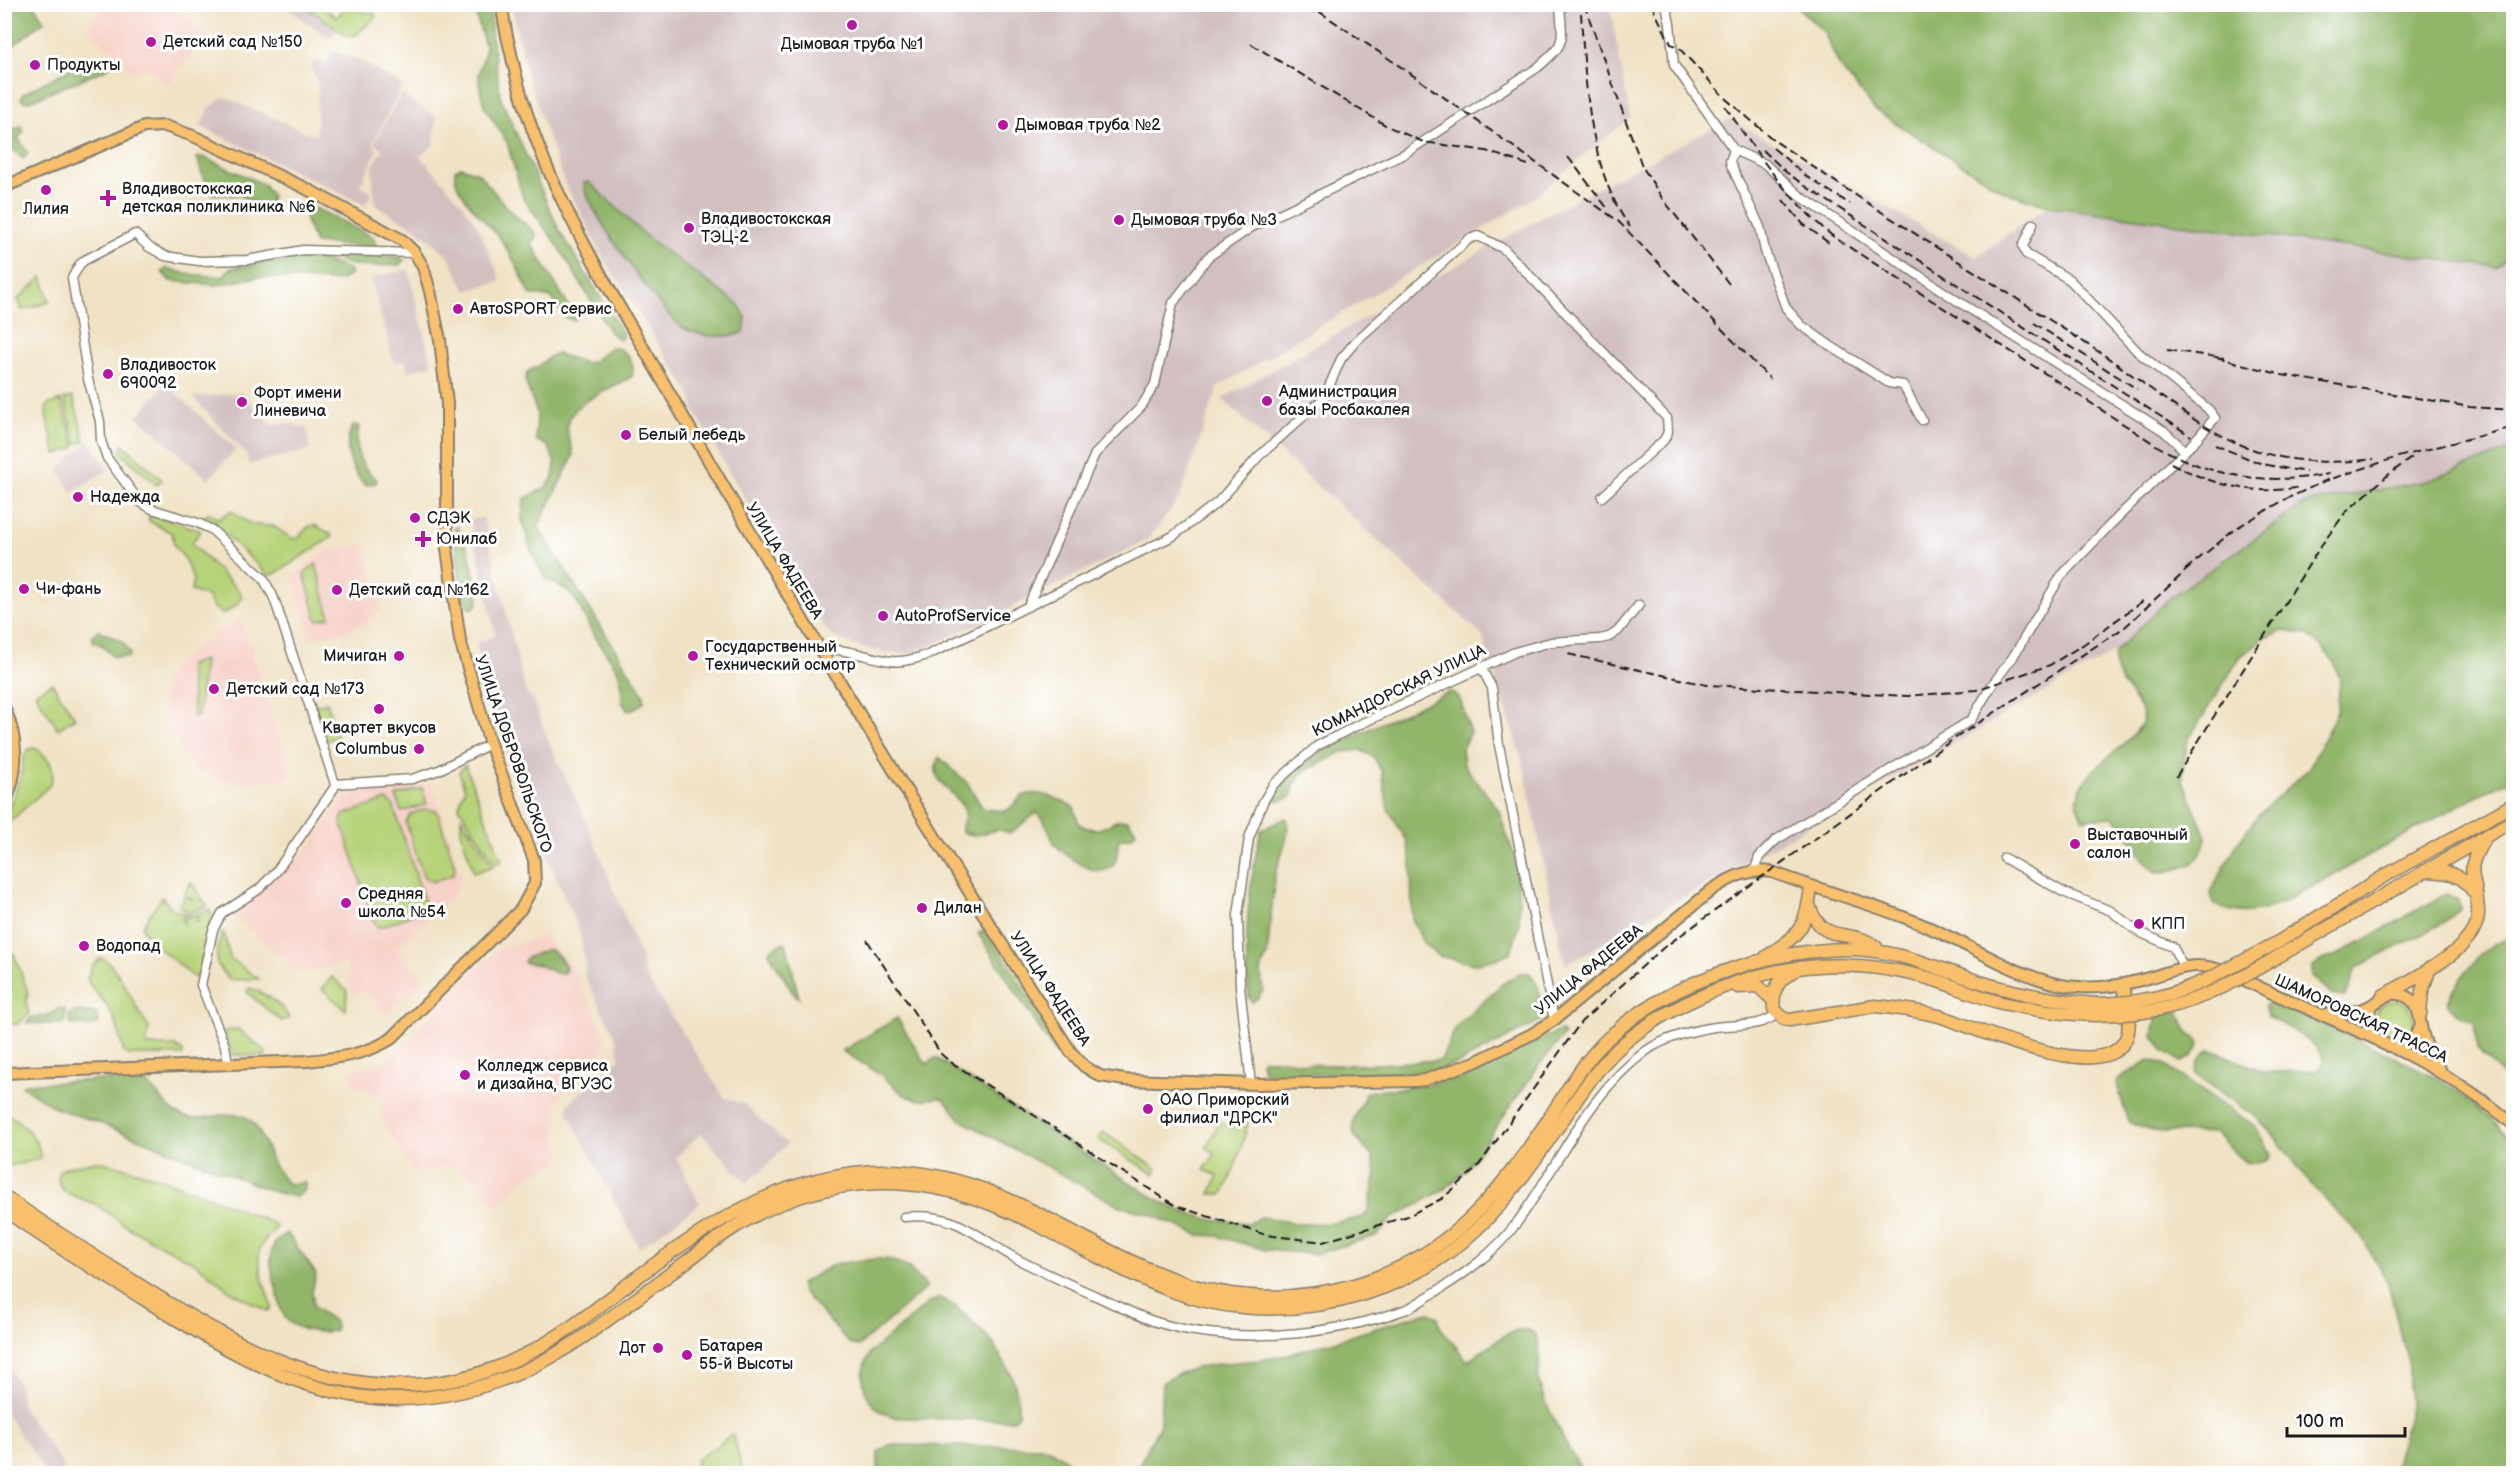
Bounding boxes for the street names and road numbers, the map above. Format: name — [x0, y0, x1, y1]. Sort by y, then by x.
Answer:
street label: УЛИЦА ФАДЕЕВА — [742, 499, 827, 623]
street label: КОМАНДОРСКАЯ УЛИЦА — [1309, 641, 1489, 741]
street label: УЛИЦА ДОБРОВОЛЬСКОГО — [470, 653, 556, 856]
street label: УЛИЦА ФАДЕЕВА — [1531, 921, 1647, 1019]
street label: УЛИЦА ФАДЕЕВА — [1006, 928, 1094, 1050]
street label: ШАМОРОВСКАЯ ТРАССА — [2272, 971, 2451, 1068]

